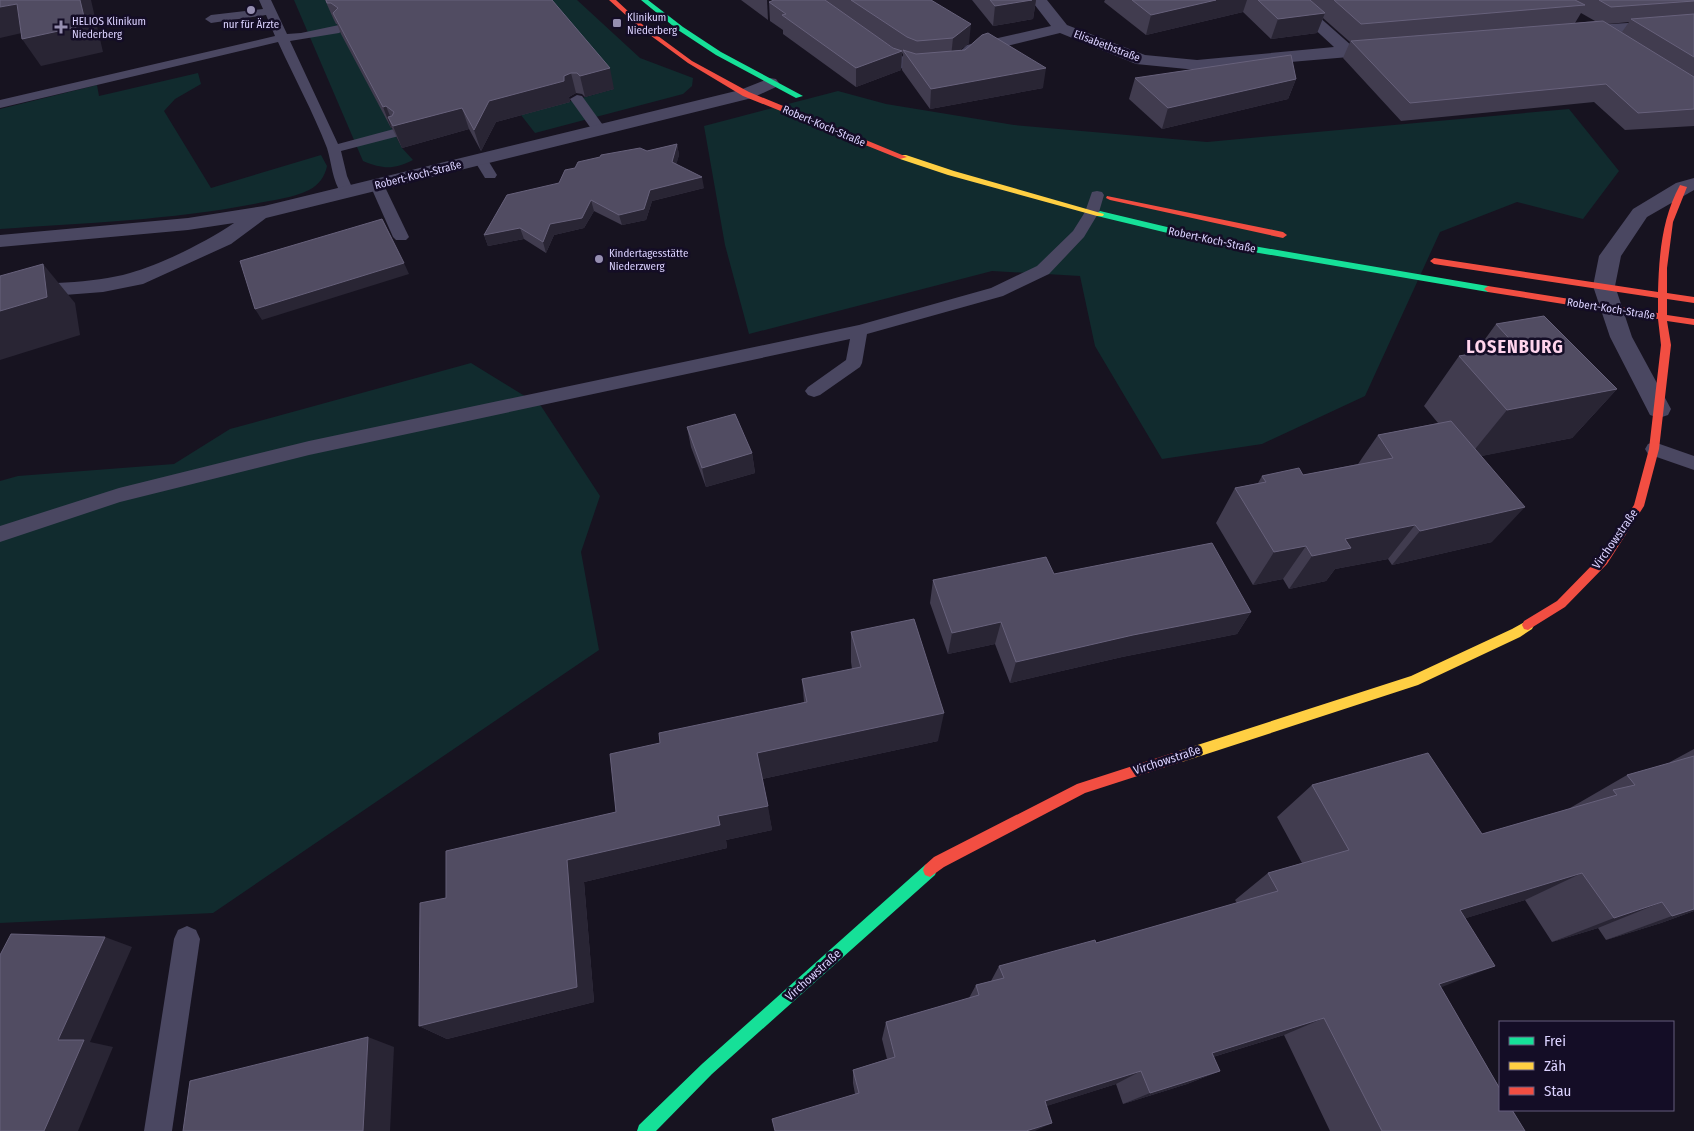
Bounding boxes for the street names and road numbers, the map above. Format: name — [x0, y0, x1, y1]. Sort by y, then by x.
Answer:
street label: Elisabethstraße — [1072, 27, 1142, 65]
street label: Robert-Koch-Straße — [781, 103, 867, 149]
street label: Robert-Koch-Straße — [373, 158, 463, 192]
street label: Robert-Koch-Straße — [1167, 224, 1257, 256]
street label: Robert-Koch-Straße — [1566, 296, 1656, 322]
street label: Virchowstraße — [1589, 506, 1641, 572]
street label: Virchowstraße — [1132, 743, 1202, 777]
street label: Virchowstraße — [782, 946, 844, 1004]

